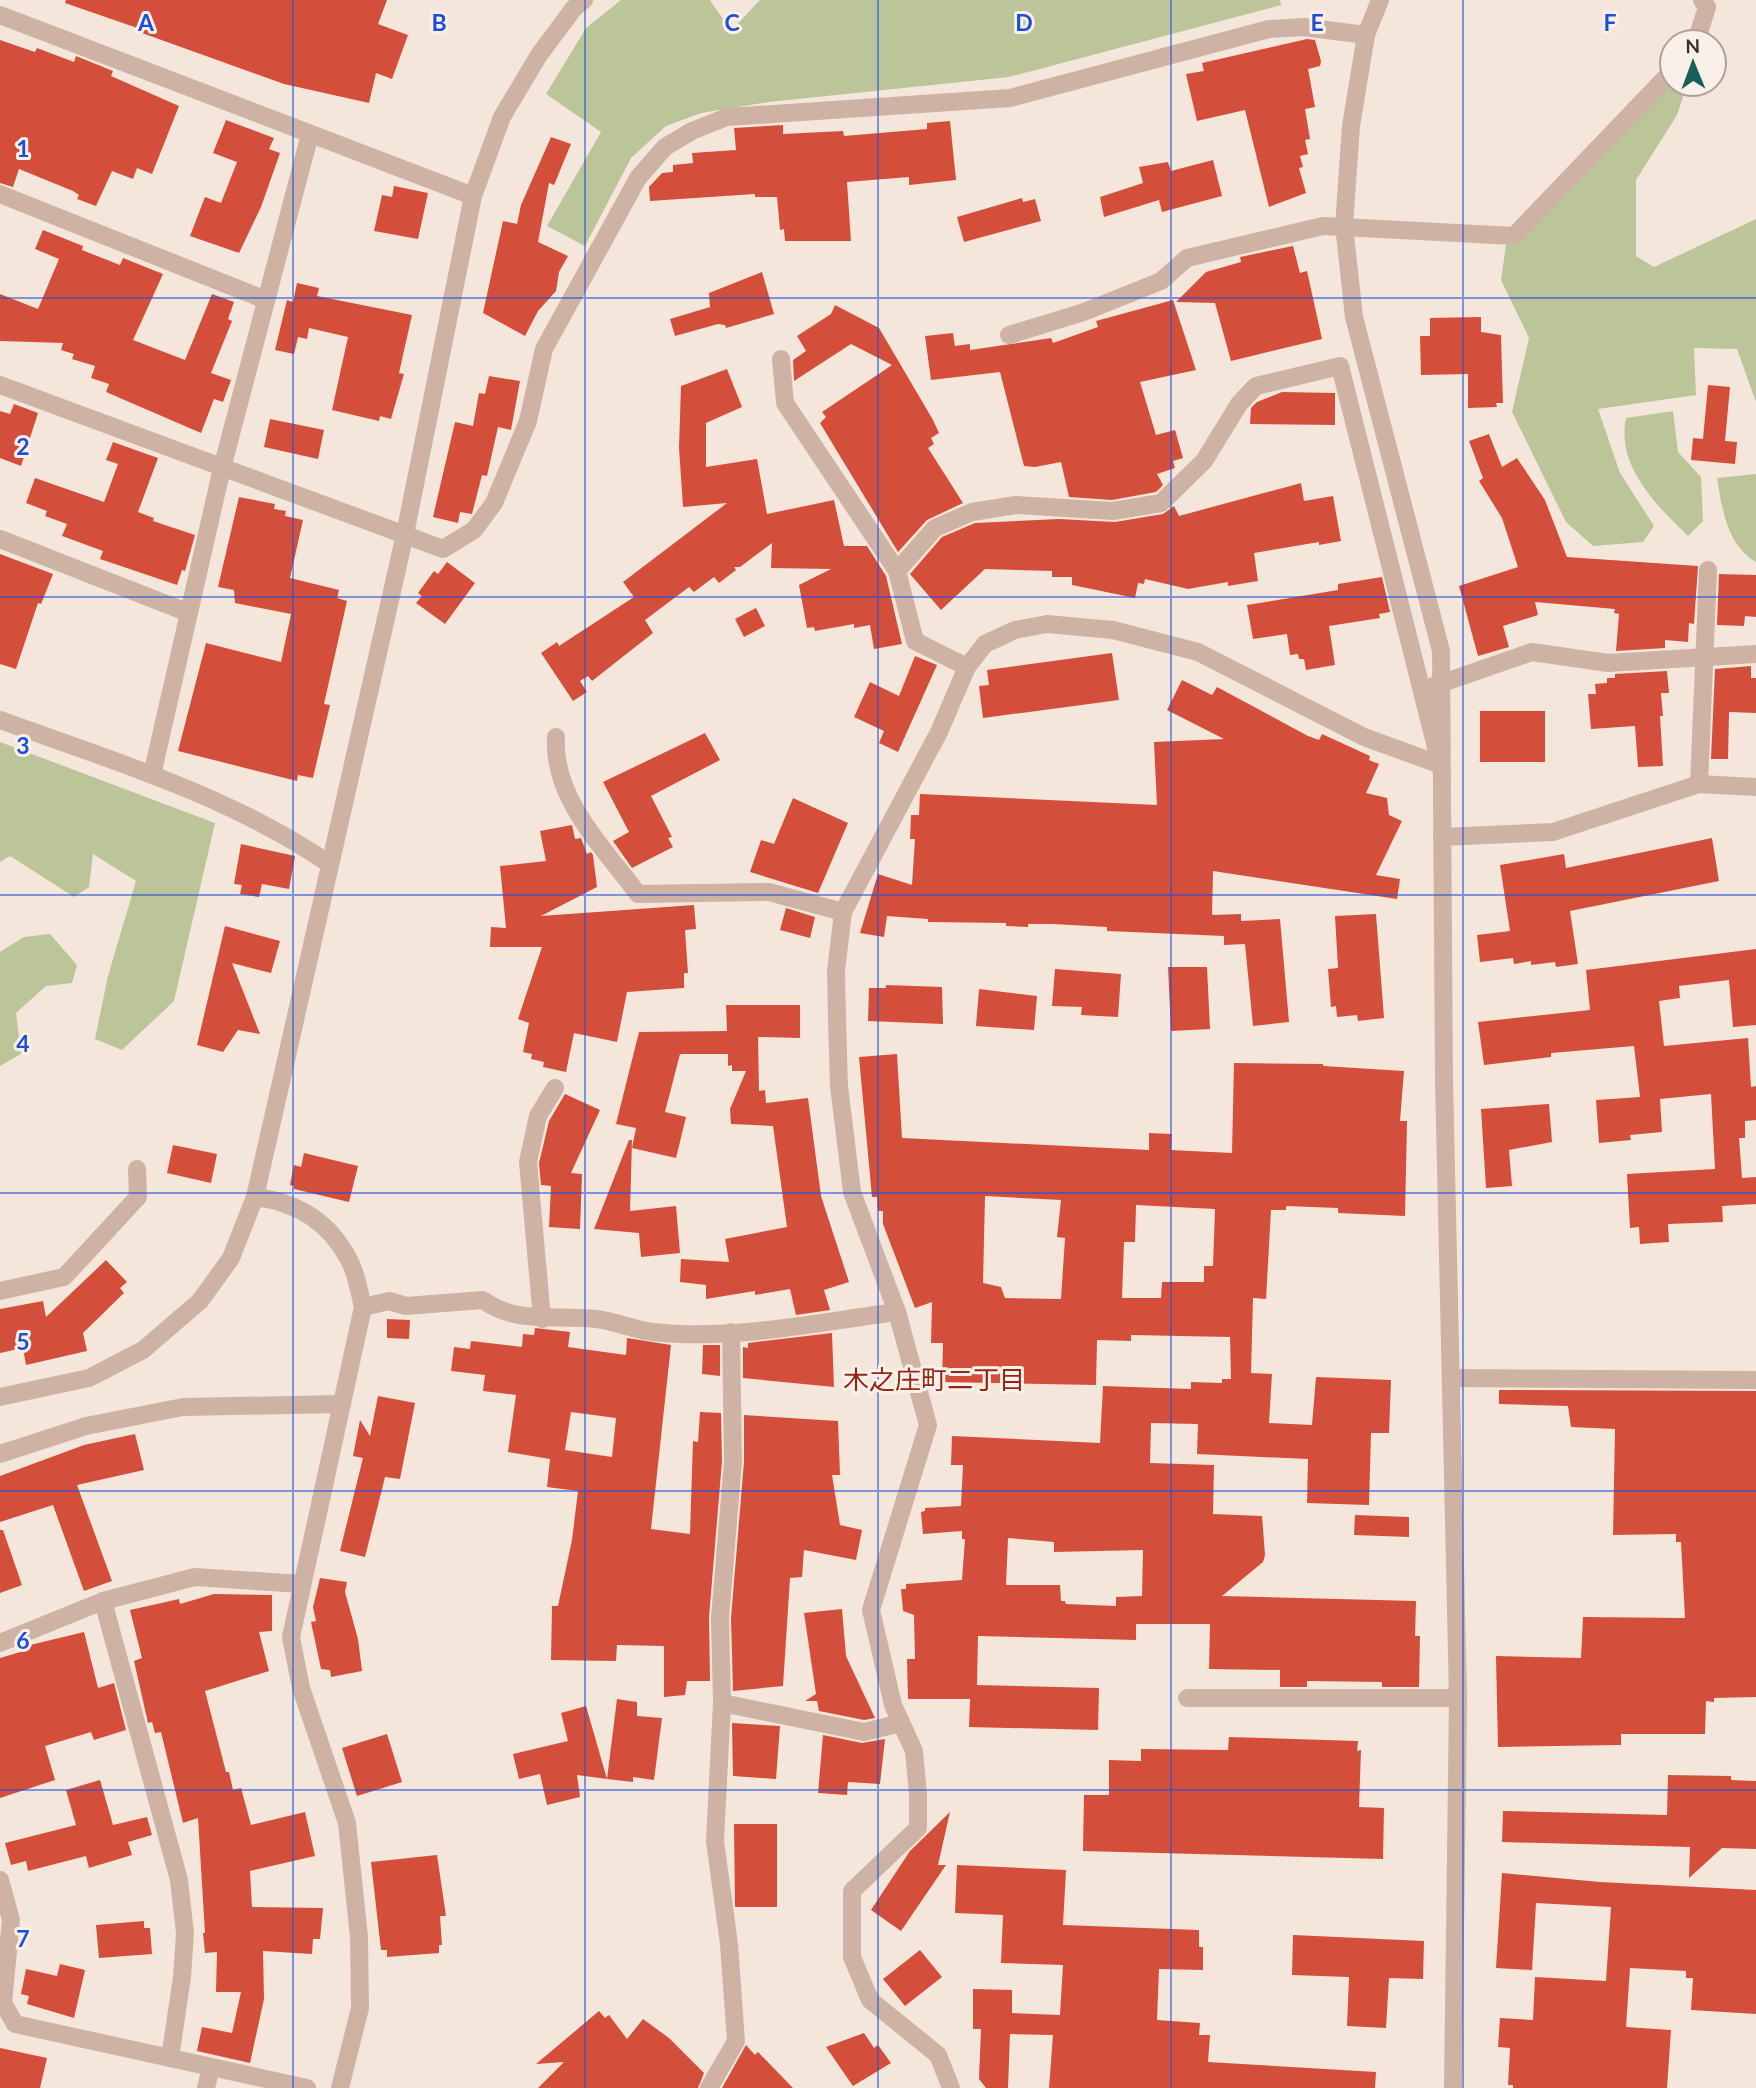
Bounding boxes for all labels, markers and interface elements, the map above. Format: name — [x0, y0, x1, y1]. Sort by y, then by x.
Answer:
text: A — [137, 8, 155, 36]
text: B — [431, 8, 447, 36]
text: C — [724, 8, 740, 36]
text: D — [1015, 8, 1033, 36]
text: E — [1310, 8, 1324, 36]
text: F — [1603, 8, 1617, 36]
north arrow — [1658, 28, 1728, 98]
text: N — [1685, 34, 1700, 57]
text: 1 — [16, 134, 30, 162]
text: 2 — [16, 432, 30, 460]
text: 3 — [16, 731, 30, 759]
text: 4 — [16, 1029, 30, 1057]
text: 5 — [16, 1327, 30, 1355]
district label: 木之庄町二丁目 — [843, 1363, 1025, 1395]
text: 6 — [16, 1626, 30, 1654]
text: 7 — [16, 1924, 30, 1952]

